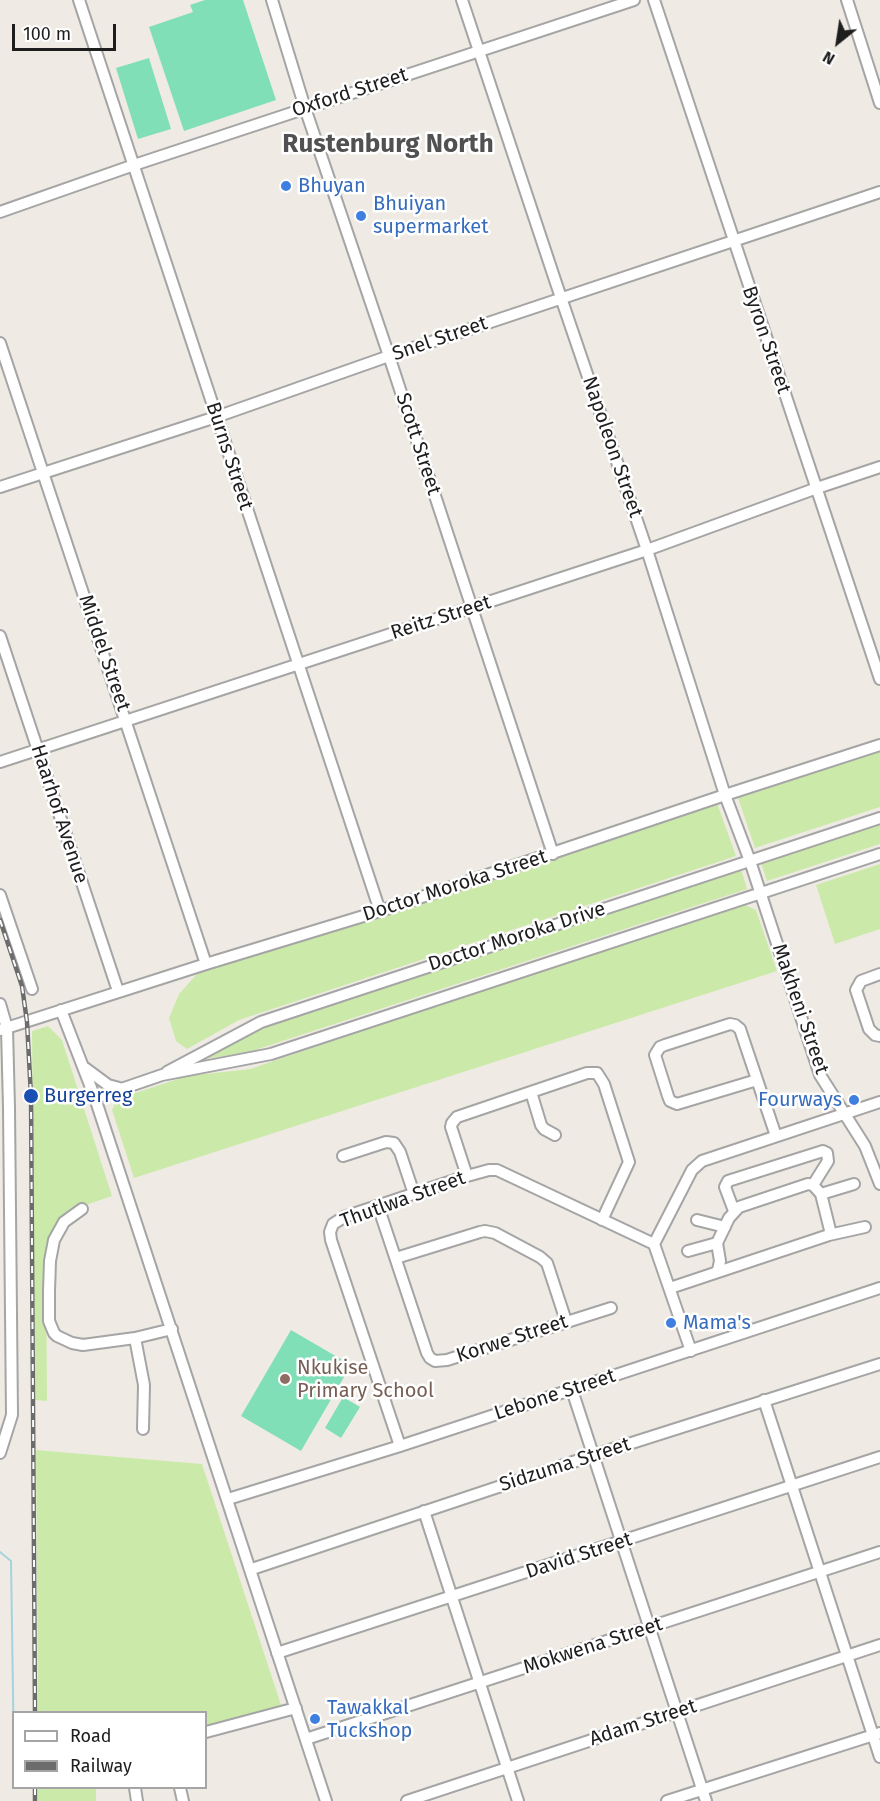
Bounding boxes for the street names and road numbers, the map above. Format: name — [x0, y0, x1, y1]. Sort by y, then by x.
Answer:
street label: Oxford Street — [289, 63, 411, 123]
street label: Byron Street — [736, 283, 796, 397]
street label: Snel Street — [389, 312, 491, 366]
street label: Napoleon Street — [577, 373, 647, 521]
street label: Scott Street — [390, 390, 446, 498]
street label: Burns Street — [200, 399, 258, 513]
street label: Reitz Street — [388, 591, 494, 645]
street label: Middel Street — [73, 592, 135, 714]
street label: Haarhof Avenue — [25, 741, 93, 887]
street label: Doctor Moroka Street — [360, 845, 550, 927]
street label: Doctor Moroka Drive — [425, 897, 609, 977]
street label: Makheni Street — [766, 941, 834, 1077]
street label: Thutlwa Street — [337, 1166, 469, 1234]
street label: Korwe Street — [453, 1310, 571, 1368]
street label: Lebone Street — [491, 1364, 619, 1426]
street label: Sidzuma Street — [496, 1433, 634, 1497]
street label: David Street — [523, 1528, 635, 1584]
street label: Mokwena Street — [520, 1612, 666, 1680]
street label: Adam Street — [587, 1694, 699, 1752]

